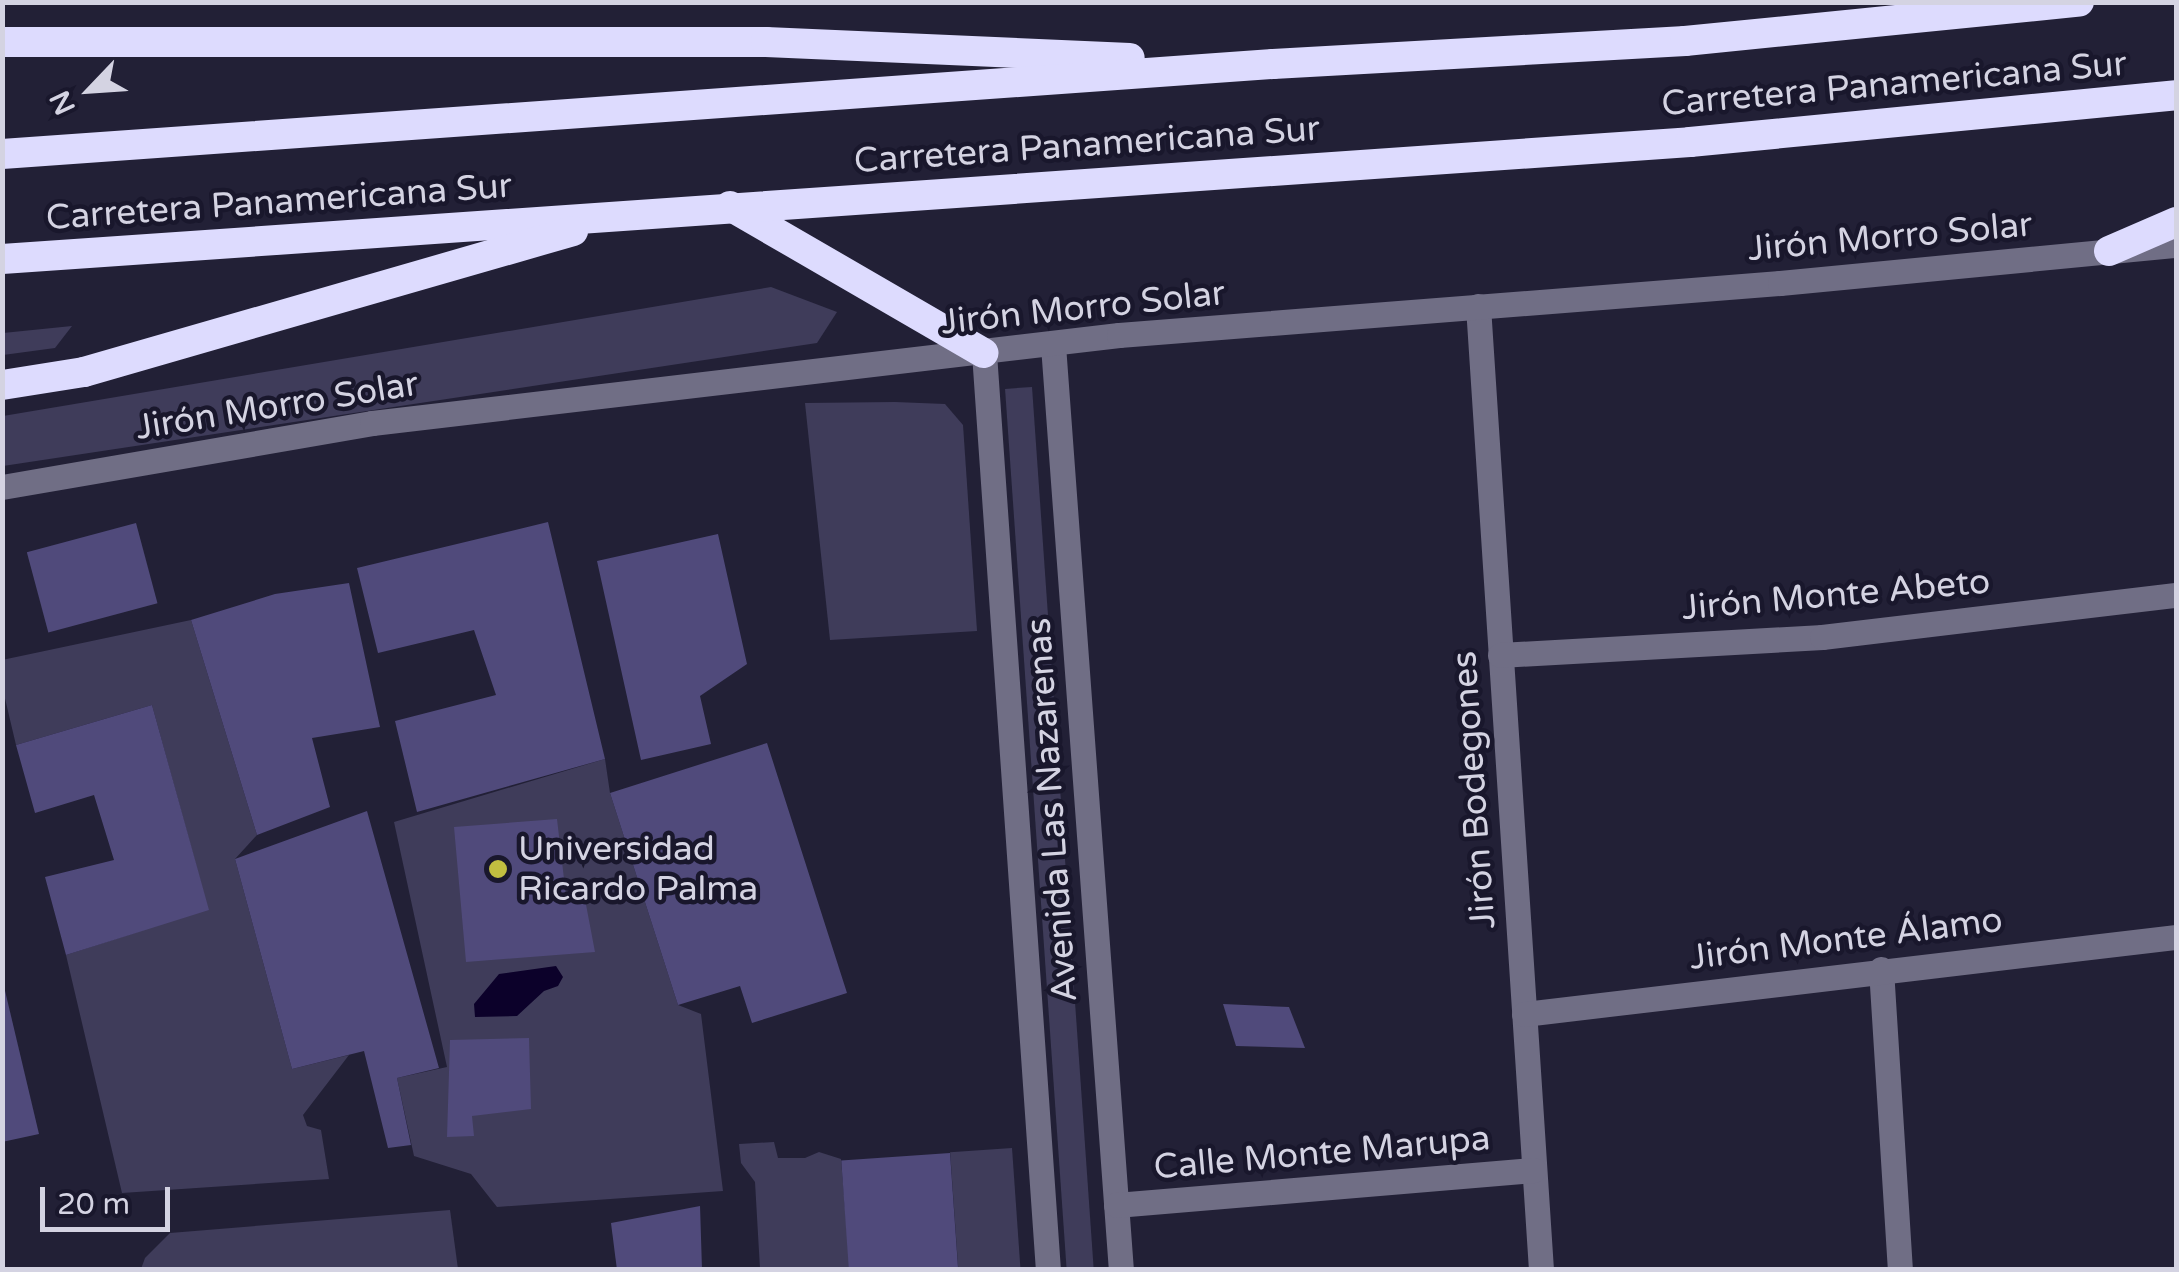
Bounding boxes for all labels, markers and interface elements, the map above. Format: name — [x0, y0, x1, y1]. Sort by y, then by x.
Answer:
north arrow — [40, 40, 140, 140]
street label: Carretera Panamericana Sur — [1660, 43, 2128, 125]
text: N — [43, 85, 83, 120]
street label: Carretera Panamericana Sur — [853, 108, 1321, 182]
street label: Carretera Panamericana Sur — [45, 165, 513, 239]
street label: Jirón Morro Solar — [1746, 204, 2034, 270]
street label: Jirón Morro Solar — [939, 272, 1227, 344]
street label: Jirón Morro Solar — [133, 363, 421, 449]
street label: Jirón Monte Abeto — [1680, 561, 1992, 629]
street label: Avenida Las Nazarenas — [1018, 617, 1086, 1003]
street label: Jirón Bodegones — [1443, 650, 1505, 930]
place label: Universidad Ricardo Palma — [518, 828, 758, 910]
marker: Universidad Ricardo Palma — [487, 858, 509, 880]
street label: Jirón Monte Álamo — [1687, 899, 2005, 979]
street label: Calle Monte Marupa — [1152, 1117, 1492, 1189]
scale bar — [45, 1167, 175, 1229]
text: 20 m — [57, 1186, 130, 1223]

